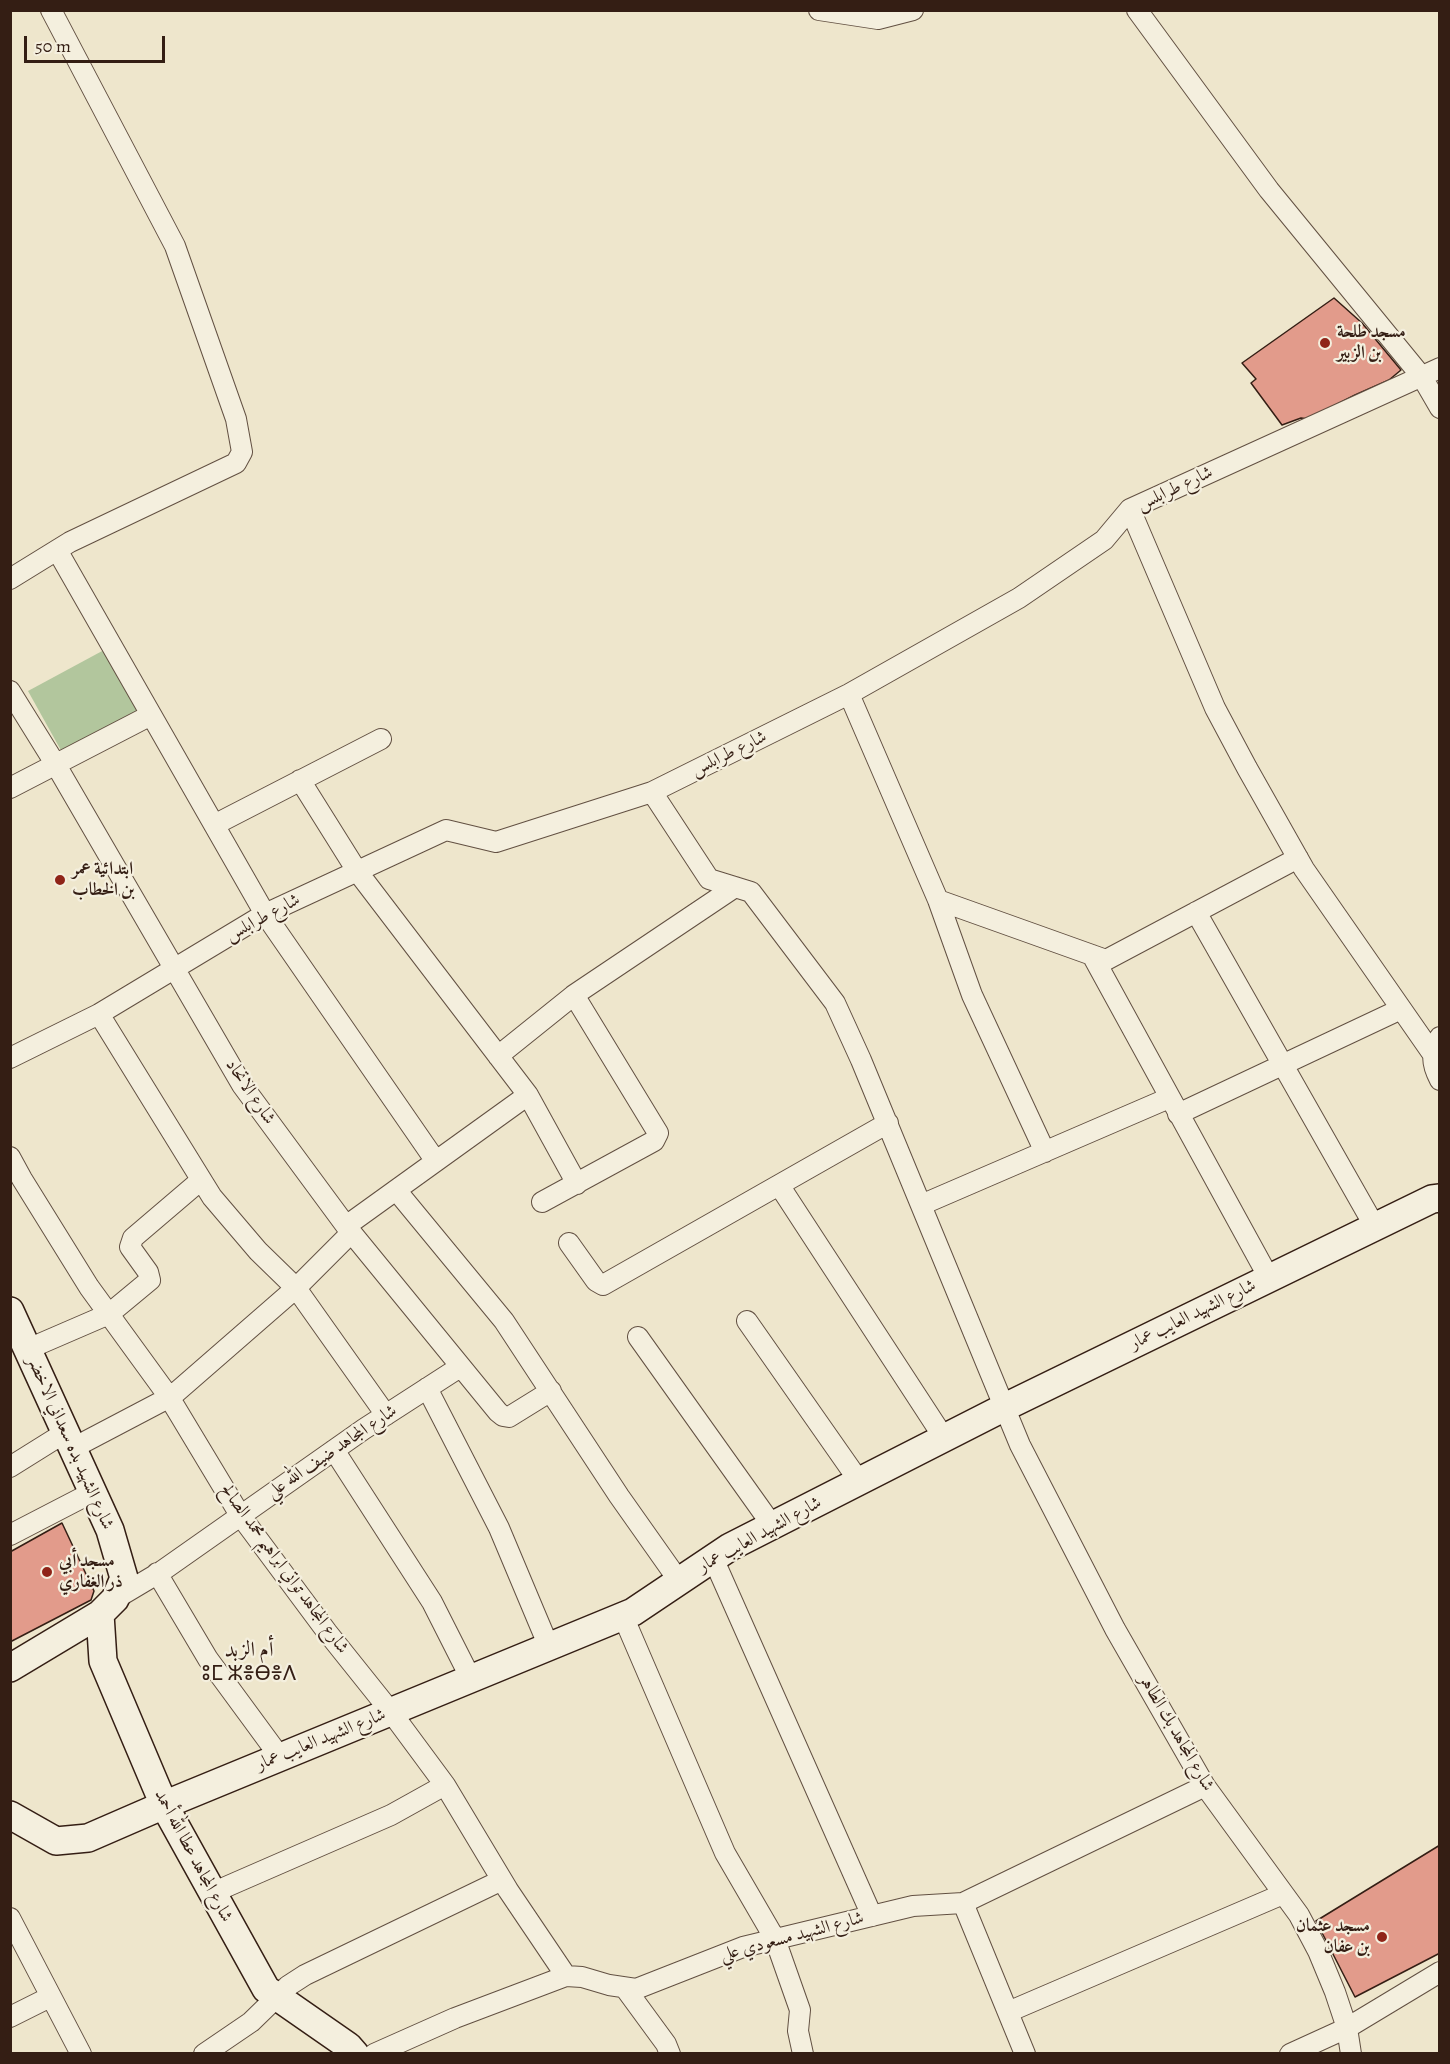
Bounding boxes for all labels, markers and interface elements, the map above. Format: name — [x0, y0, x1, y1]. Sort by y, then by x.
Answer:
scale bar — [27, 24, 168, 62]
text: 50 m — [35, 34, 71, 58]
place label: مسجد طلحة بن الزبير — [1337, 322, 1406, 364]
marker: مسجد طلحة بن الزبير — [1318, 336, 1332, 350]
street label: شارع طرابلس — [1134, 462, 1216, 516]
street label: شارع طرابلس — [688, 726, 770, 782]
place label: ابتدائية عمر بن الخطاب — [72, 859, 135, 902]
marker: ابتدائية عمر بن الخطاب — [53, 873, 67, 887]
street label: شارع طرابلس — [222, 889, 304, 947]
street label: شارع الاتحاد — [220, 1055, 280, 1129]
street label: شارع الشهيد العايب عمار — [1126, 1275, 1260, 1355]
street label: شارع الشهيد بده سعداني الاخضر — [22, 1353, 118, 1533]
street label: شارع المجاهد ضيف الله علي — [263, 1400, 401, 1504]
street label: شارع المجاهد تواتي ابراهيم محمد الصالح — [215, 1480, 353, 1658]
street label: شارع الشهيد العايب عمار — [694, 1492, 826, 1578]
place label: مسجد أبي ذر الغفاري — [59, 1551, 123, 1594]
marker: مسجد أبي ذر الغفاري — [40, 1565, 54, 1579]
district label: أم الزبد ⵓⵎ ⵣⴻⴱⴻⴷ — [201, 1638, 297, 1688]
street label: شارع المجاهد بك الطاهر — [1134, 1671, 1218, 1795]
street label: شارع الشهيد العايب عمار — [253, 1704, 389, 1776]
street label: شارع المجاهد عطا الله أحمد — [149, 1786, 237, 1926]
street label: شارع الشهيد مسعودي علي — [718, 1907, 866, 1967]
place label: مسجد عثمان بن عفان — [1296, 1916, 1370, 1958]
marker: مسجد عثمان بن عفان — [1375, 1930, 1389, 1944]

